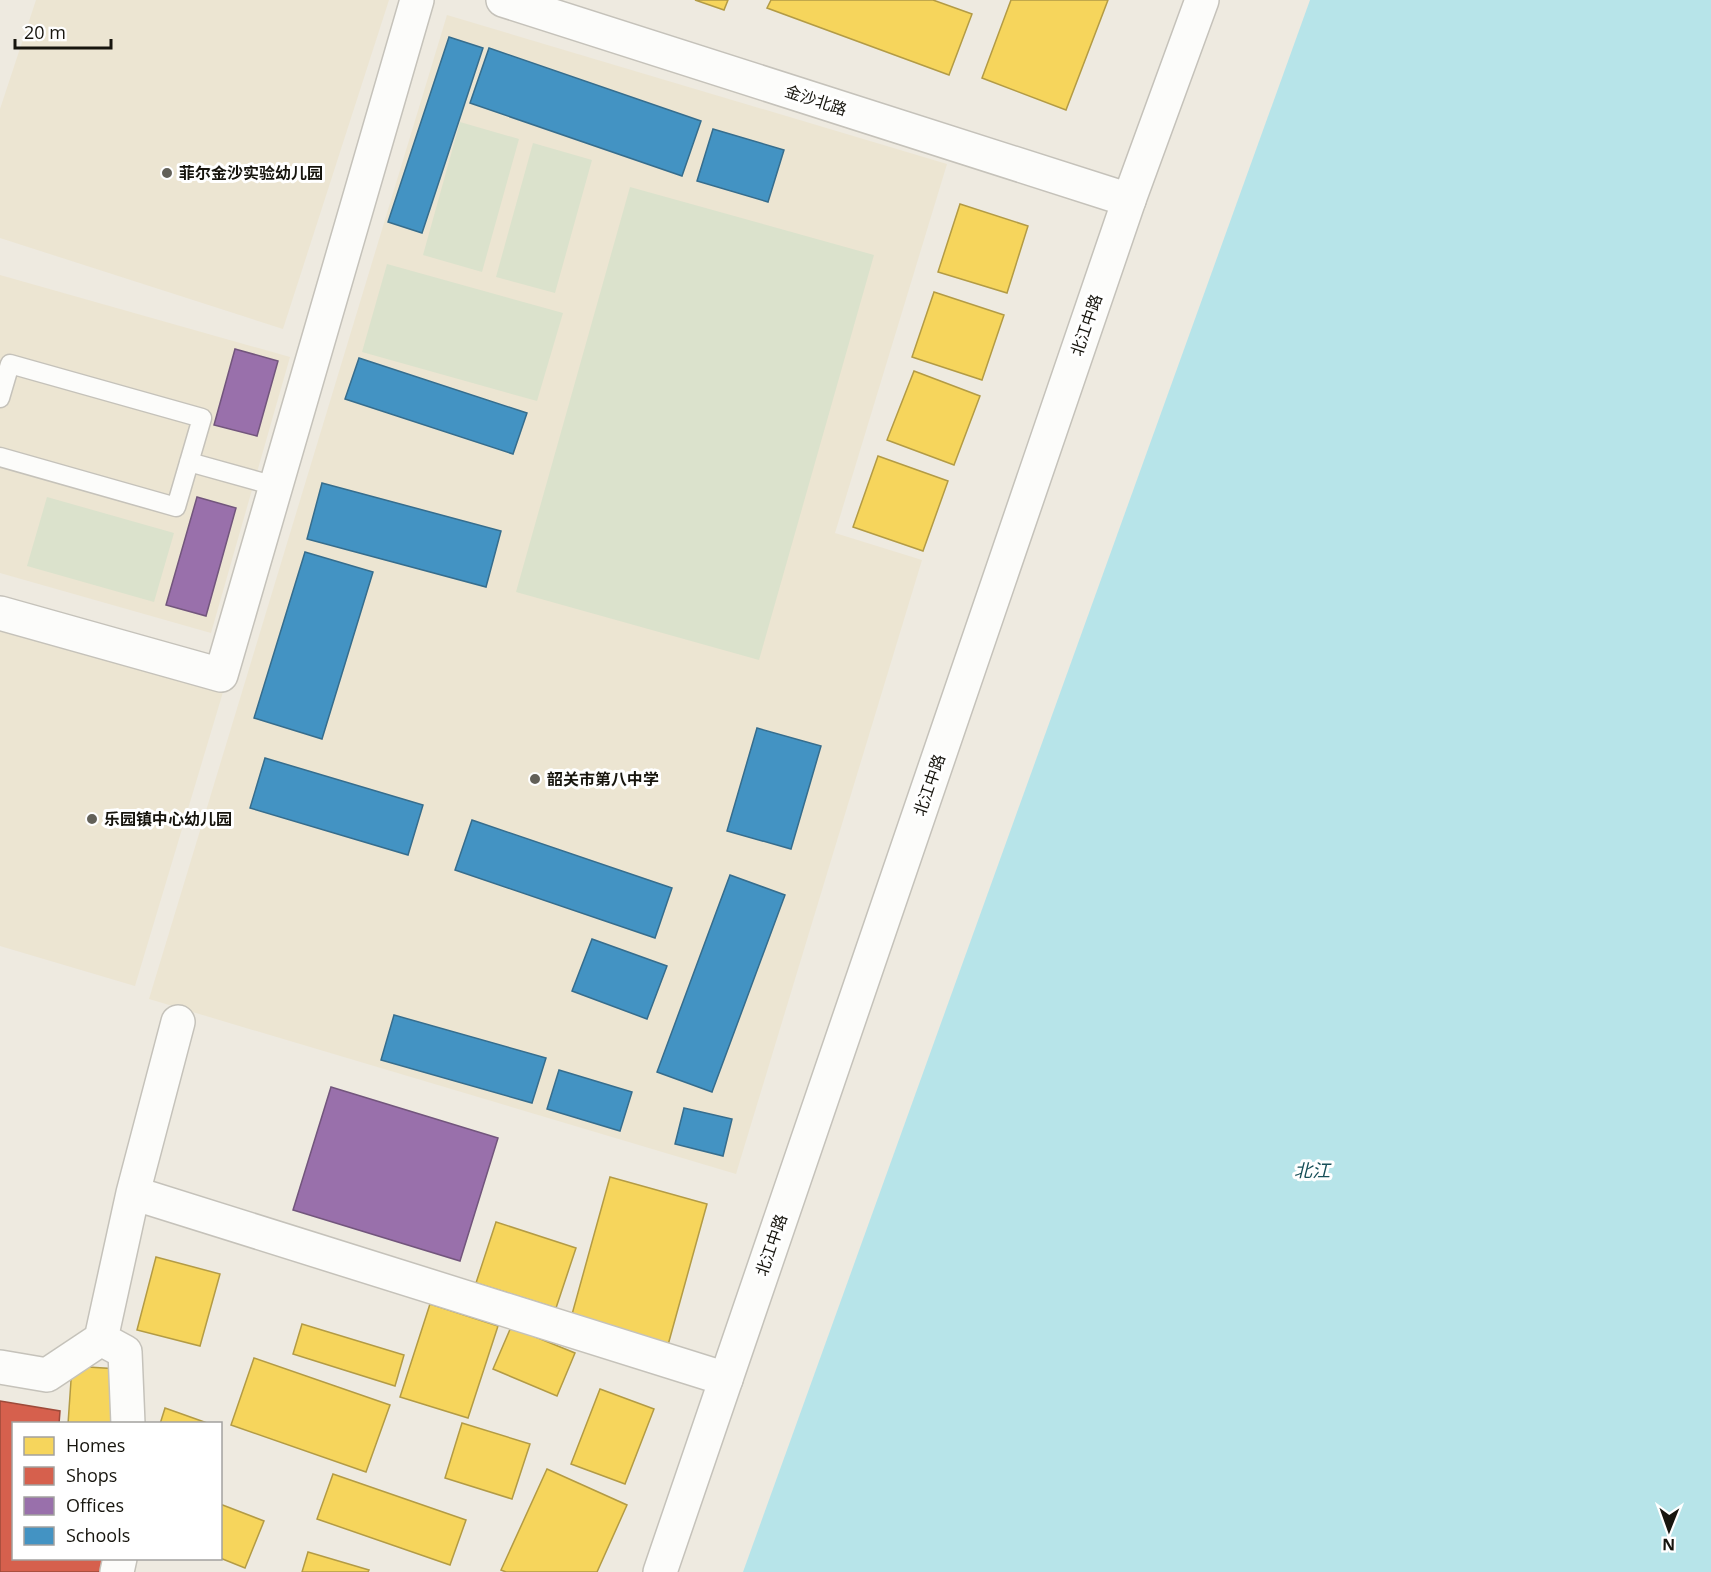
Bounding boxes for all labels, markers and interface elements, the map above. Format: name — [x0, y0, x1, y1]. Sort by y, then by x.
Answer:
scale bar — [15, 12, 111, 50]
text: 20 m — [24, 20, 66, 44]
street label: 金沙北路 — [782, 80, 850, 120]
place label: 菲尔金沙实验幼儿园 — [179, 162, 323, 184]
marker: 菲尔金沙实验幼儿园 — [160, 166, 174, 180]
street label: 北江中路 — [1065, 291, 1107, 359]
street label: 北江中路 — [908, 751, 950, 819]
place label: 韶关市第八中学 — [547, 768, 659, 790]
marker: 韶关市第八中学 — [528, 772, 542, 786]
place label: 乐园镇中心幼儿园 — [104, 808, 232, 830]
marker: 乐园镇中心幼儿园 — [85, 812, 99, 826]
water label: 北江 — [1294, 1158, 1332, 1182]
street label: 北江中路 — [750, 1211, 792, 1279]
legend — [12, 1422, 222, 1560]
text: Homes — [66, 1433, 125, 1457]
text: Shops — [66, 1463, 117, 1487]
text: Offices — [66, 1493, 124, 1517]
north arrow — [1639, 1500, 1699, 1560]
text: Schools — [66, 1523, 130, 1547]
text: N — [1662, 1534, 1675, 1556]

